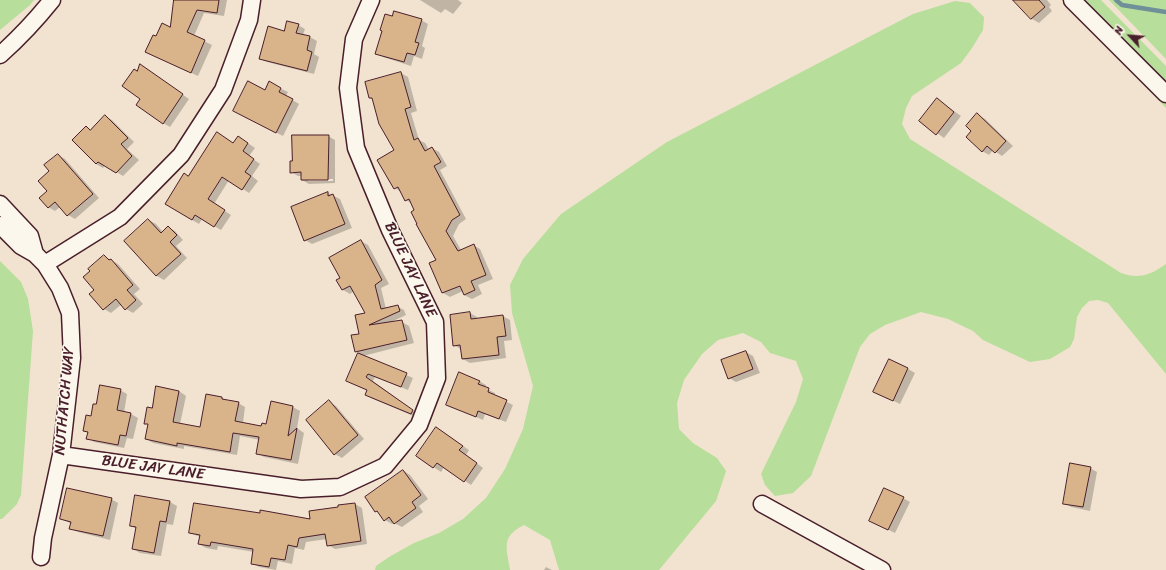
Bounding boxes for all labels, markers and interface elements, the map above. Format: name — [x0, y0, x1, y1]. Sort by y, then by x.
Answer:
north arrow — [1110, 16, 1150, 56]
text: N — [1109, 23, 1129, 38]
street label: BLUE JAY LANE — [380, 219, 440, 321]
street label: NUTHATCH WAY — [51, 346, 79, 456]
street label: BLUE JAY LANE — [101, 452, 205, 484]

